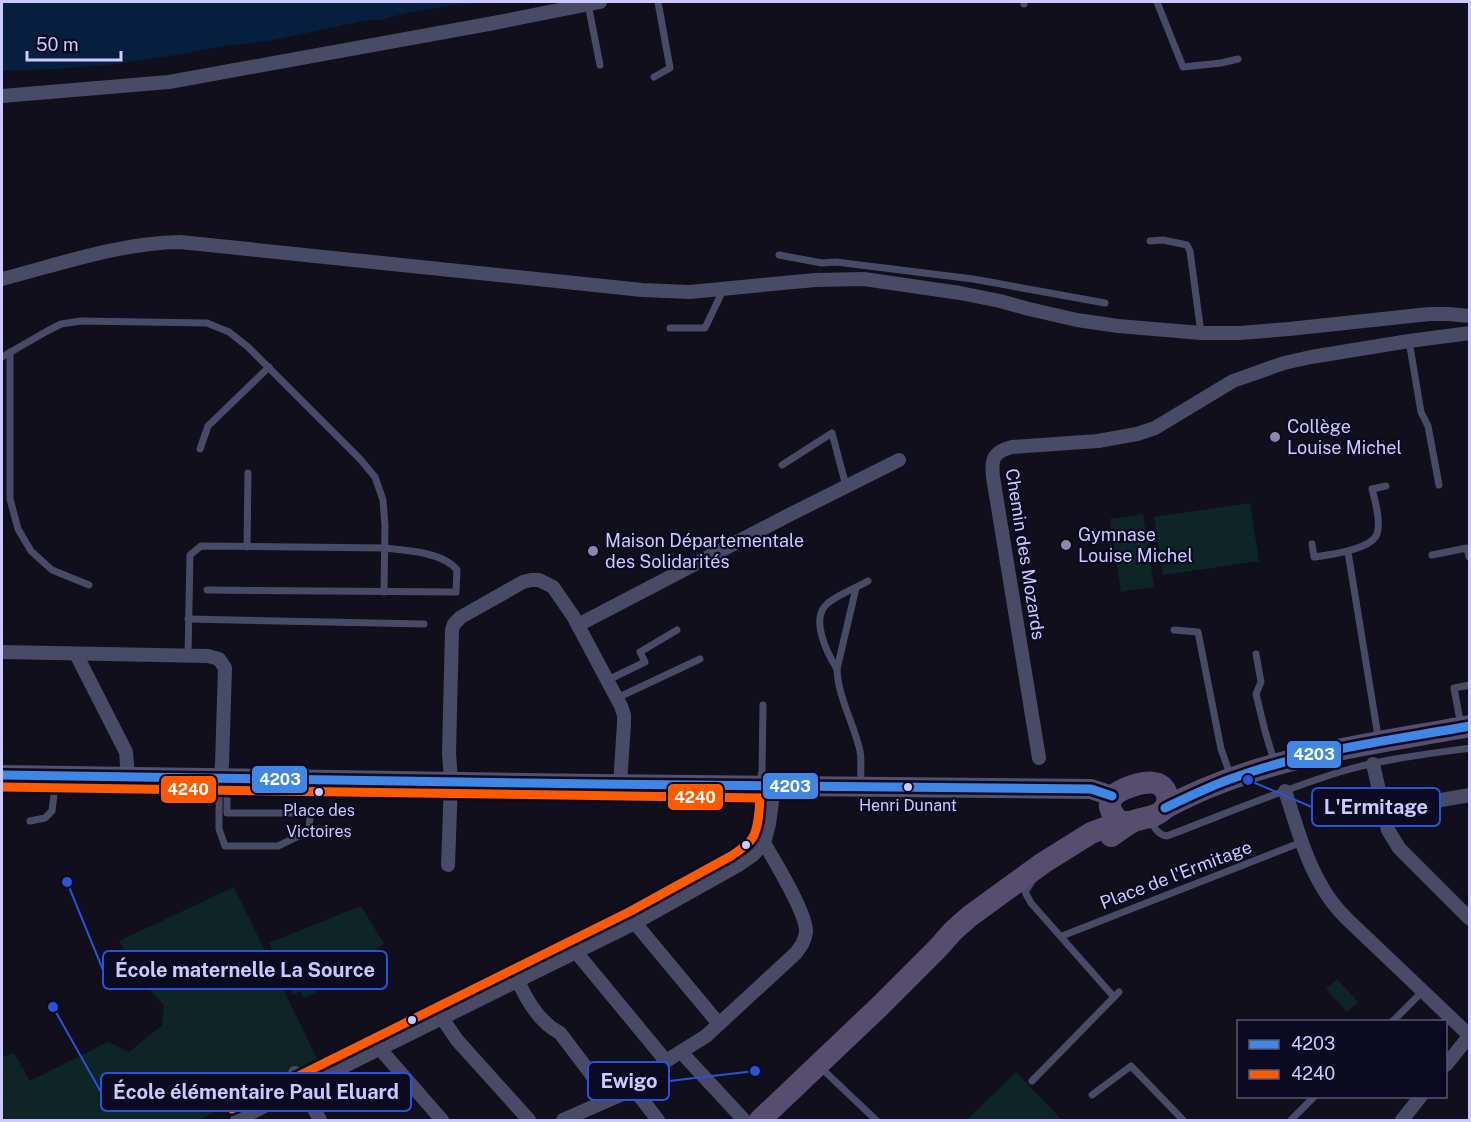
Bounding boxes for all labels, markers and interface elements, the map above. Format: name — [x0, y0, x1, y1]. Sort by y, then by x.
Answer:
scale bar — [27, 24, 122, 62]
text: 50 m — [36, 34, 79, 55]
place label: Collège Louise Michel — [1287, 416, 1402, 458]
marker: Collège Louise Michel — [1268, 430, 1282, 444]
street label: Chemin des Mozards — [1002, 467, 1049, 641]
place label: Gymnase Louise Michel — [1078, 524, 1193, 566]
place label: Maison Départementale des Solidarités — [605, 530, 804, 572]
marker: Gymnase Louise Michel — [1059, 538, 1073, 552]
marker: Maison Départementale des Solidarités — [586, 544, 600, 558]
line badge: 4203 — [1286, 740, 1342, 769]
text: 4203 — [1293, 745, 1335, 764]
line badge: 4203 — [251, 765, 308, 794]
text: 4203 — [259, 770, 301, 789]
line badge: 4203 — [762, 772, 819, 800]
line badge: 4240 — [160, 775, 217, 804]
text: 4203 — [769, 777, 811, 796]
text: 4240 — [167, 780, 209, 799]
marker: Henri Dunant — [902, 781, 914, 793]
line badge: 4240 — [667, 783, 724, 811]
marker: Place des Victoires — [313, 786, 325, 798]
text: 4240 — [674, 788, 716, 807]
callout: L'Ermitage — [1312, 788, 1440, 826]
text: L'Ermitage — [1324, 795, 1428, 819]
place label: Henri Dunant — [859, 796, 957, 815]
place label: Place des Victoires — [283, 801, 355, 841]
street label: Place de l'Ermitage — [1097, 836, 1255, 913]
unlabelled marker — [740, 839, 752, 851]
callout: École maternelle La Source — [103, 951, 387, 989]
text: École maternelle La Source — [115, 957, 375, 982]
unlabelled marker — [406, 1014, 418, 1026]
legend — [1237, 1020, 1447, 1098]
text: 4203 — [1291, 1033, 1335, 1054]
callout: Ewigo — [588, 1062, 669, 1100]
text: 4240 — [1291, 1063, 1335, 1084]
text: Ewigo — [600, 1069, 658, 1093]
callout: École élémentaire Paul Eluard — [101, 1073, 411, 1111]
text: École élémentaire Paul Eluard — [113, 1079, 399, 1104]

